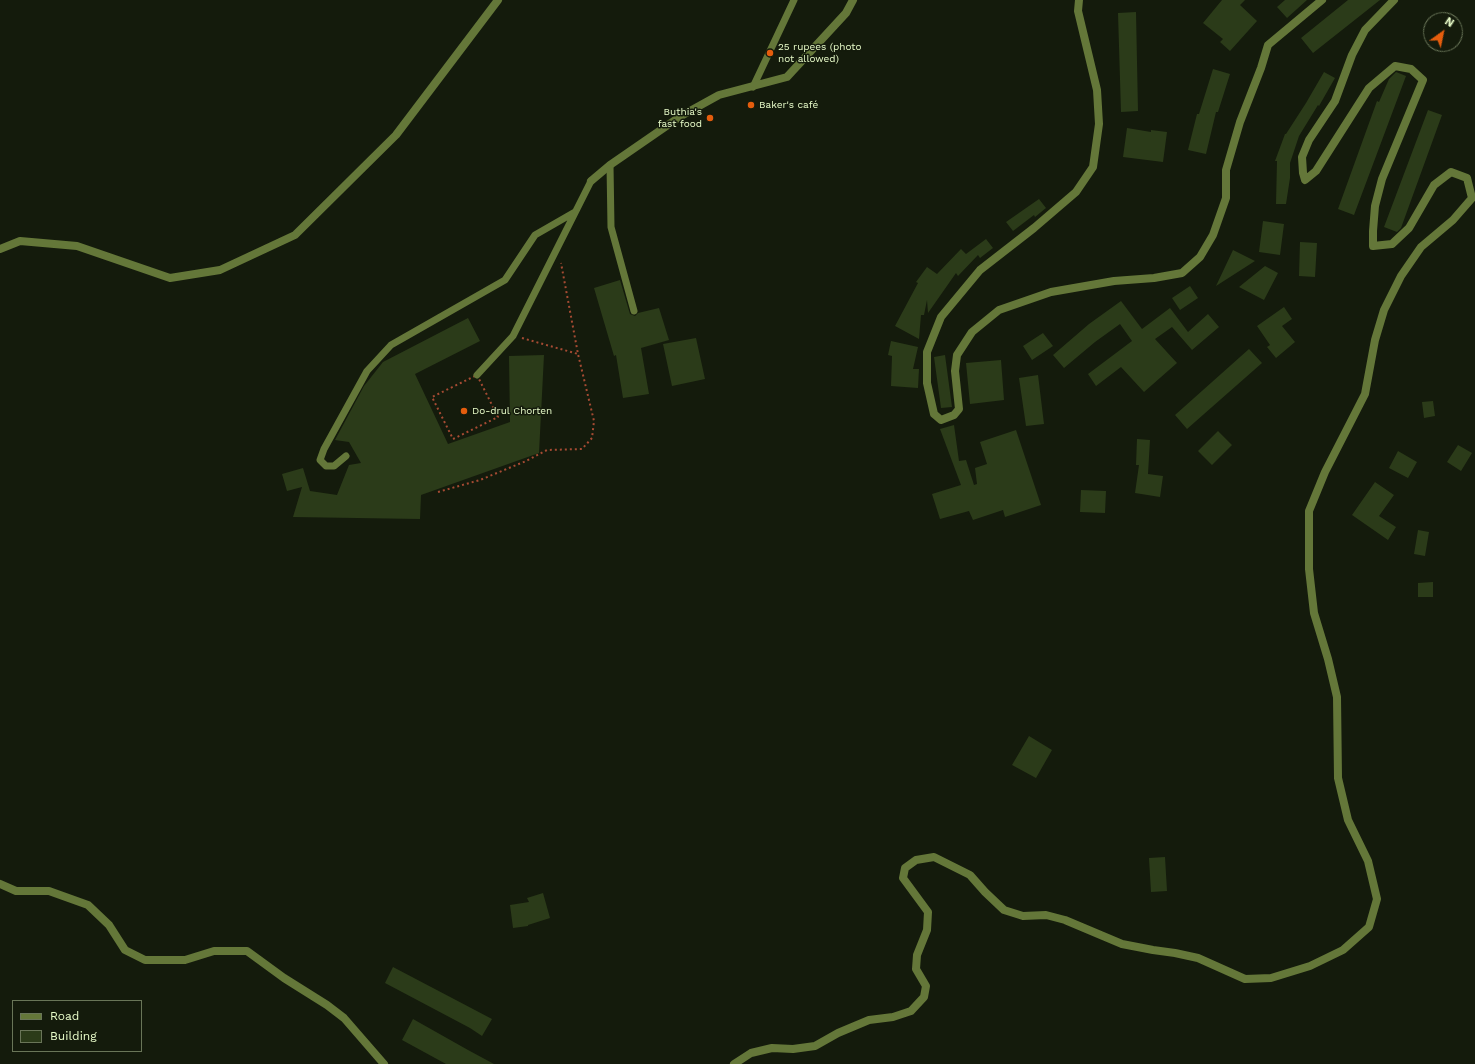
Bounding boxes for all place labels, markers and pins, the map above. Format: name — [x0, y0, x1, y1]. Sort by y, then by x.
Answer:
place label: 25 rupees (photo not allowed) — [778, 41, 862, 64]
marker: 25 rupees (photo not allowed) — [765, 48, 775, 58]
place label: Baker's café — [759, 99, 818, 111]
marker: Baker's café — [746, 100, 756, 110]
place label: Buthia's fast food — [658, 106, 702, 130]
marker: Buthia's fast food — [705, 113, 715, 123]
place label: Do-drul Chorten — [472, 405, 552, 417]
marker: Do-drul Chorten — [459, 406, 469, 416]

